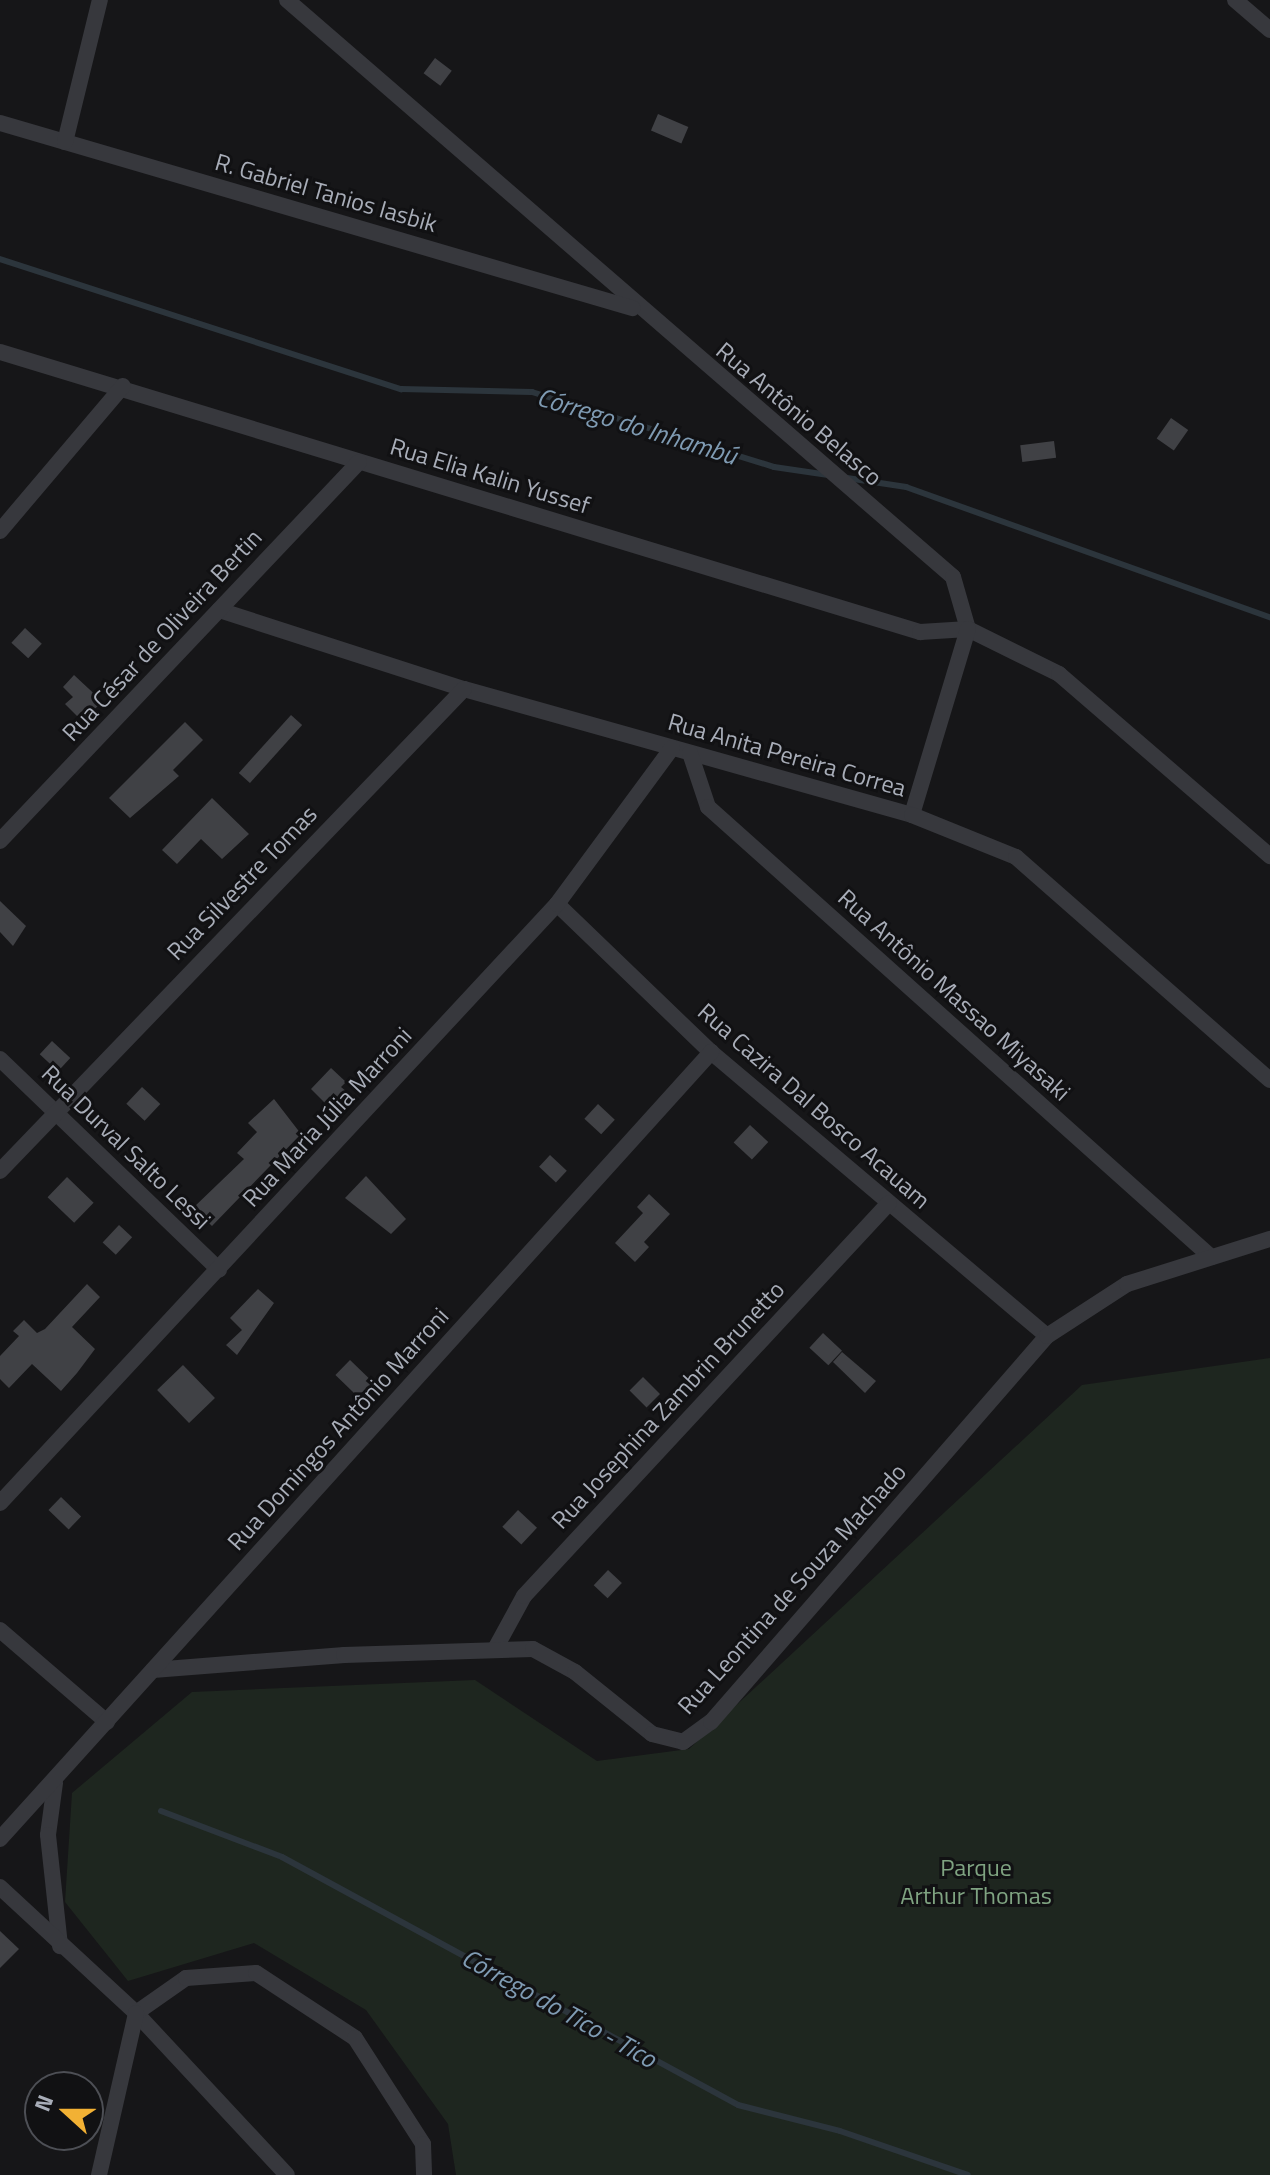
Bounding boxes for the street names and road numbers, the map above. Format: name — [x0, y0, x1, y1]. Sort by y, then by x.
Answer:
street label: R. Gabriel Tanios Iasbik — [212, 148, 440, 238]
street label: Rua Antônio Belasco — [710, 336, 888, 492]
street label: Rua Elia Kalin Yussef — [387, 432, 593, 520]
street label: Rua César de Oliveira Bertin — [56, 523, 268, 747]
street label: Rua Anita Pereira Correa — [665, 707, 909, 803]
street label: Rua Silvestre Tomas — [161, 800, 323, 966]
street label: Rua Antônio Massao Miyasaki — [832, 883, 1076, 1107]
street label: Rua Cazira Dal Bosco Acauam — [692, 997, 936, 1215]
street label: Rua Maria Júlia Marroni — [236, 1021, 418, 1213]
street label: Rua Durval Salto Lessi — [36, 1059, 216, 1235]
street label: Rua Josephina Zambrin Brunetto — [546, 1275, 790, 1535]
street label: Rua Domingos Antônio Marroni — [221, 1302, 455, 1556]
street label: Rua Leontina de Souza Machado — [672, 1458, 912, 1720]

